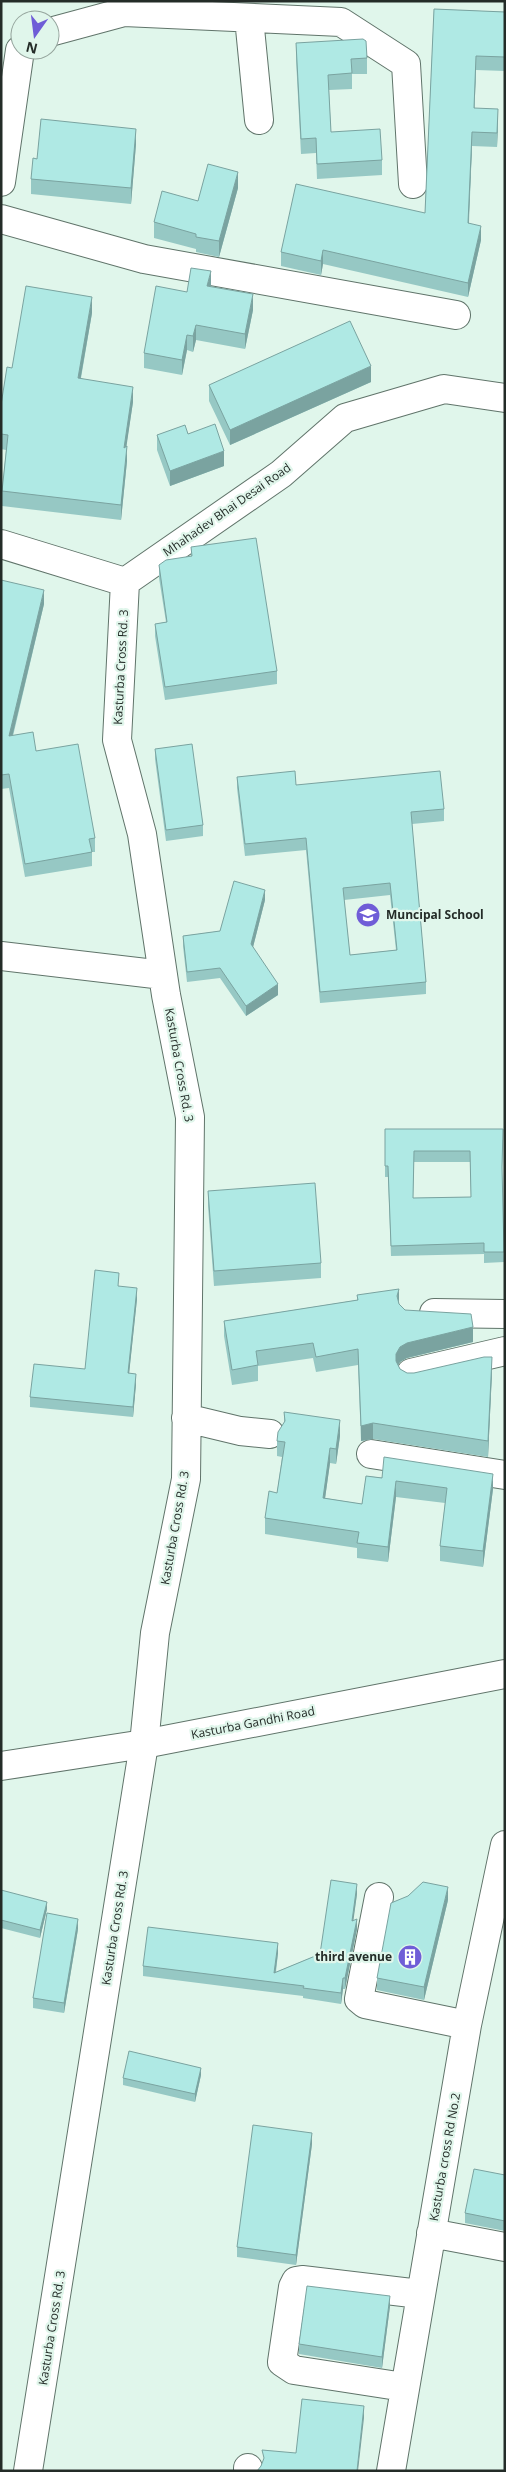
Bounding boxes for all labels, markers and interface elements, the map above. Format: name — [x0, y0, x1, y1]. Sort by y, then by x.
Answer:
north arrow — [10, 10, 60, 60]
text: N — [24, 38, 40, 59]
street label: Mhahadev Bhai Desai Road — [159, 459, 294, 560]
street label: Kasturba Cross Rd. 3 — [109, 609, 132, 725]
school or university icon: Muncipal School — [355, 902, 381, 928]
place label: Muncipal School — [386, 906, 484, 923]
street label: Kasturba Cross Rd. 3 — [161, 1007, 198, 1123]
street label: Kasturba Cross Rd. 3 — [156, 1469, 193, 1586]
street label: Kasturba Gandhi Road — [190, 1702, 316, 1743]
street label: Kasturba Cross Rd. 3 — [97, 1869, 132, 1986]
building icon: third avenue — [397, 1944, 423, 1970]
place label: third avenue — [315, 1948, 392, 1965]
street label: Kasturba cross Rd No.2 — [425, 2091, 464, 2222]
street label: Kasturba Cross Rd. 3 — [34, 2269, 69, 2386]

